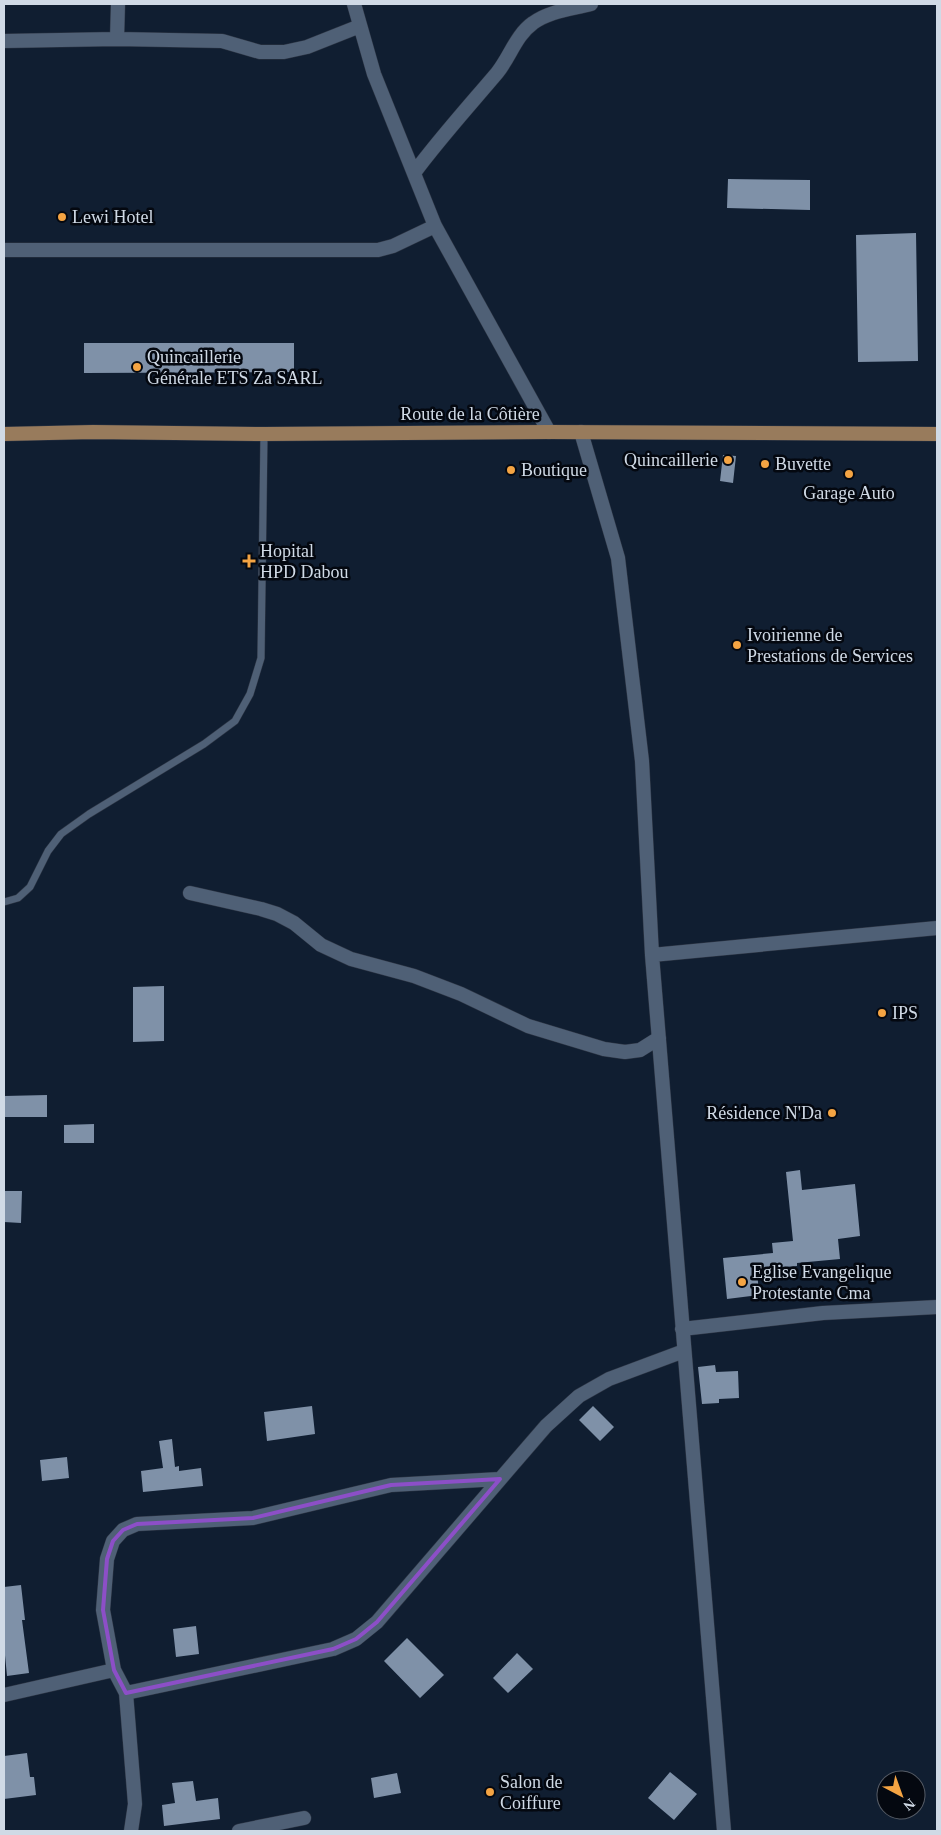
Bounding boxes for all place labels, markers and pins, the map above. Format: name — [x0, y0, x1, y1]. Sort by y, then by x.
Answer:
place label: Lewi Hotel — [72, 207, 153, 227]
marker: Lewi Hotel — [56, 211, 68, 223]
place label: Quincaillerie Générale ETS Za SARL — [147, 347, 322, 388]
marker: Quincaillerie Générale ETS Za SARL — [131, 361, 143, 373]
place label: Quincaillerie — [624, 450, 718, 470]
marker: Quincaillerie — [722, 454, 734, 466]
place label: Buvette — [775, 454, 831, 474]
marker: Buvette — [759, 458, 771, 470]
place label: Boutique — [521, 460, 587, 480]
marker: Boutique — [505, 464, 517, 476]
marker: Garage Auto — [843, 468, 855, 480]
place label: Garage Auto — [803, 483, 895, 503]
place label: Hopital HPD Dabou — [260, 541, 349, 582]
marker: Hopital HPD Dabou — [242, 554, 256, 568]
place label: Ivoirienne de Prestations de Services — [747, 625, 913, 666]
marker: Ivoirienne de Prestations de Services — [731, 639, 743, 651]
place label: IPS — [892, 1003, 918, 1023]
marker: IPS — [876, 1007, 888, 1019]
place label: Résidence N'Da — [706, 1103, 822, 1123]
marker: Résidence N'Da — [826, 1107, 838, 1119]
place label: Eglise Evangelique Protestante Cma — [752, 1262, 891, 1303]
marker: Eglise Evangelique Protestante Cma — [736, 1276, 748, 1288]
place label: Salon de Coiffure — [500, 1772, 563, 1813]
marker: Salon de Coiffure — [484, 1786, 496, 1798]

